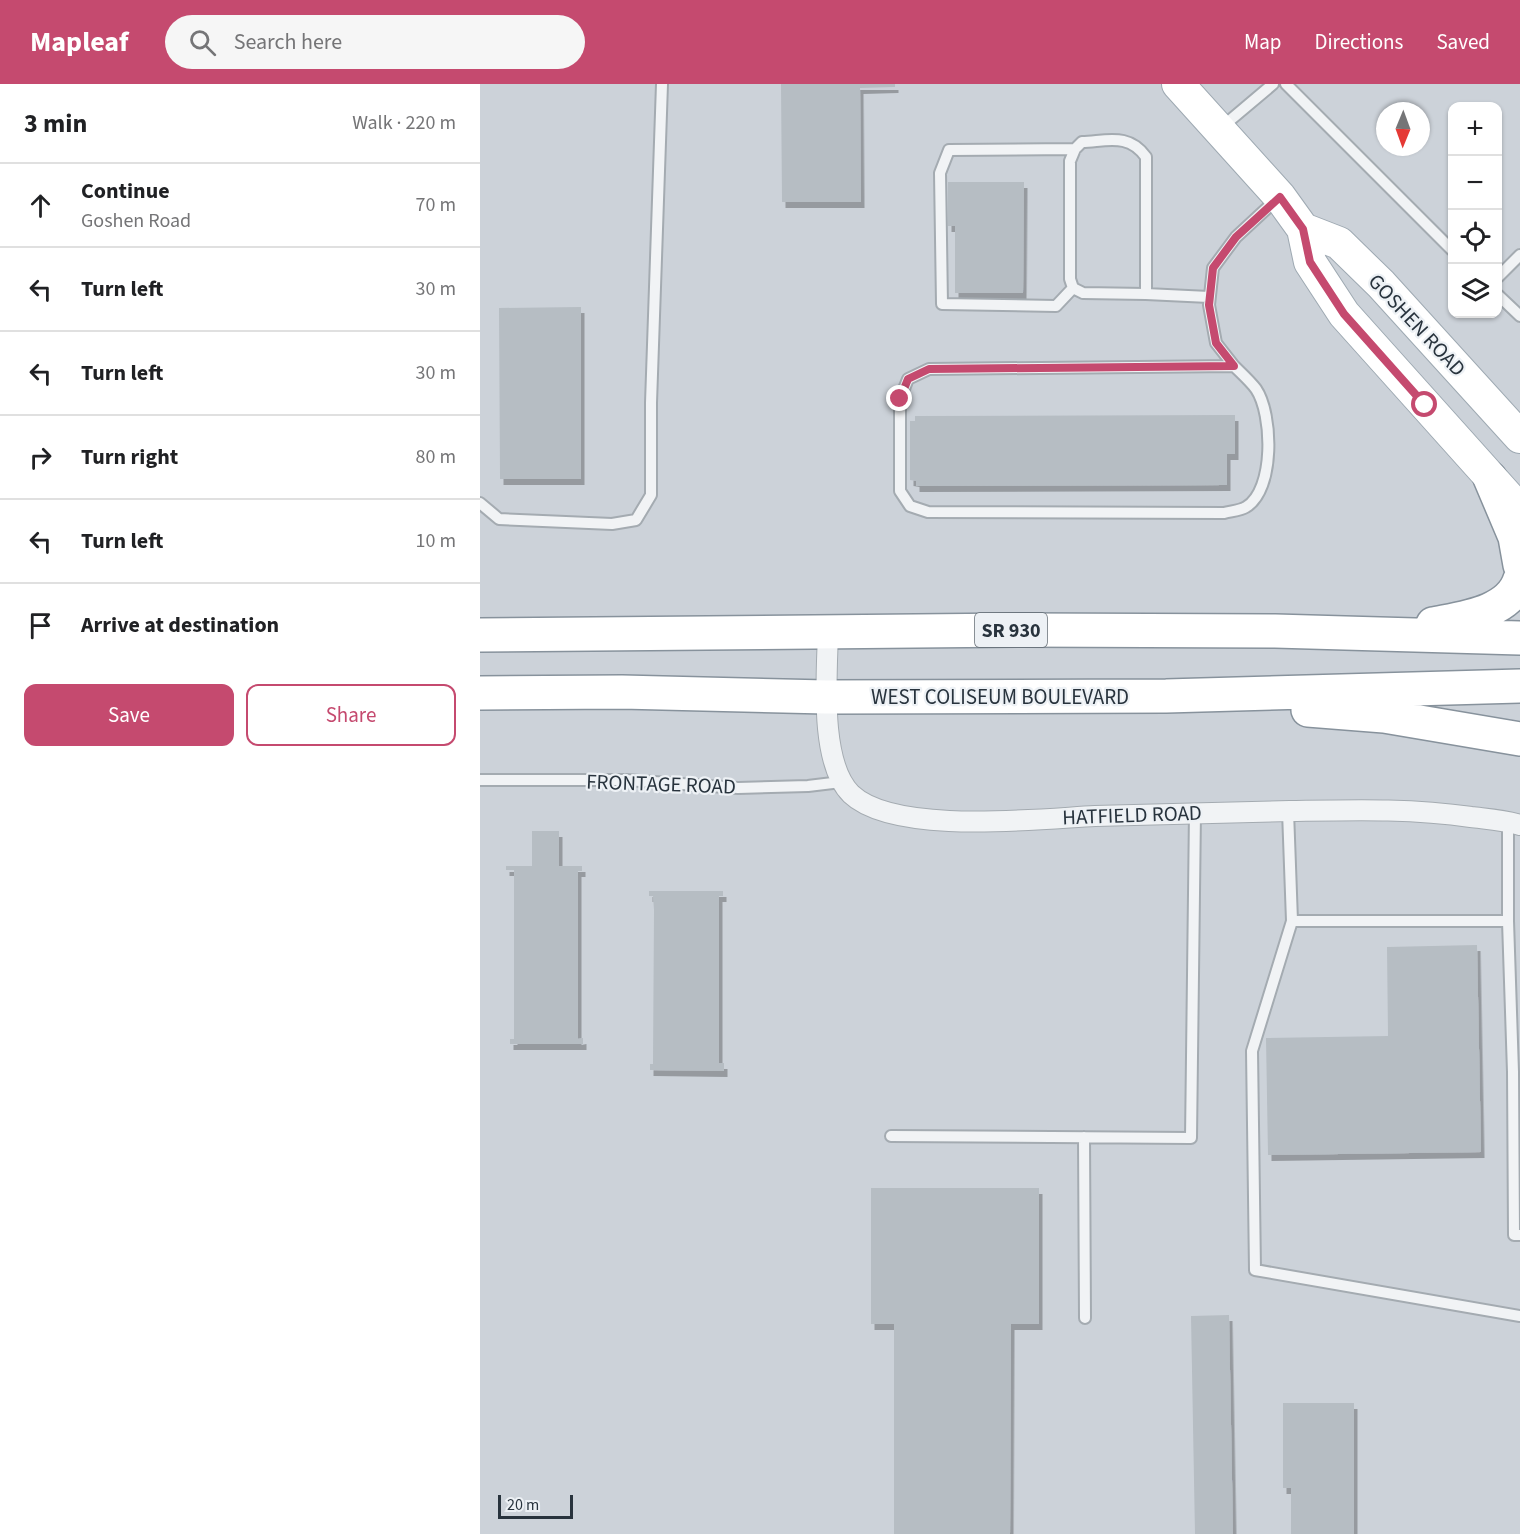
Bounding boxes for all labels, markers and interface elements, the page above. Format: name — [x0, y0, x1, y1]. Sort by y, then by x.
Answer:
search box — [165, 15, 585, 69]
text: Mapleaf — [30, 22, 129, 62]
icon: search — [186, 26, 219, 59]
text: Search here — [234, 26, 342, 58]
text: Map — [1244, 27, 1282, 57]
text: Directions — [1315, 27, 1403, 57]
text: Saved — [1436, 27, 1490, 57]
north arrow — [1376, 102, 1430, 156]
map controls — [1448, 102, 1502, 318]
button: + — [1448, 102, 1502, 156]
text: 3 min — [24, 105, 87, 142]
text: Walk · 220 m — [352, 109, 456, 137]
button: − — [1448, 156, 1502, 210]
text: Continue — [81, 175, 170, 207]
icon: ahead — [24, 189, 57, 222]
text: 70 m — [416, 191, 456, 219]
text: Goshen Road — [81, 207, 191, 235]
button: locate — [1448, 210, 1502, 264]
button: layers — [1448, 264, 1502, 318]
street label: GOSHEN ROAD — [1361, 267, 1473, 383]
icon: left — [24, 273, 57, 306]
text: Turn left — [81, 273, 163, 305]
text: 30 m — [416, 275, 456, 303]
icon: left — [24, 357, 57, 390]
text: Turn left — [81, 357, 163, 389]
text: 30 m — [416, 359, 456, 387]
route end — [886, 385, 912, 411]
route start — [1411, 391, 1437, 417]
icon: right — [24, 441, 57, 474]
text: Turn right — [81, 441, 178, 473]
text: 80 m — [416, 443, 456, 471]
icon: left — [24, 525, 57, 558]
text: Turn left — [81, 525, 163, 557]
text: 10 m — [416, 527, 456, 555]
icon: arrive — [24, 609, 57, 642]
text: Arrive at destination — [81, 609, 279, 641]
road number: SR 930 — [975, 613, 1047, 647]
street label: WEST COLISEUM BOULEVARD — [871, 682, 1129, 712]
button: Save — [24, 684, 234, 746]
button: Share — [246, 684, 456, 746]
street label: FRONTAGE ROAD — [586, 766, 736, 802]
street label: HATFIELD ROAD — [1062, 798, 1202, 832]
scale bar — [498, 1492, 573, 1520]
text: 20 m — [507, 1494, 539, 1516]

